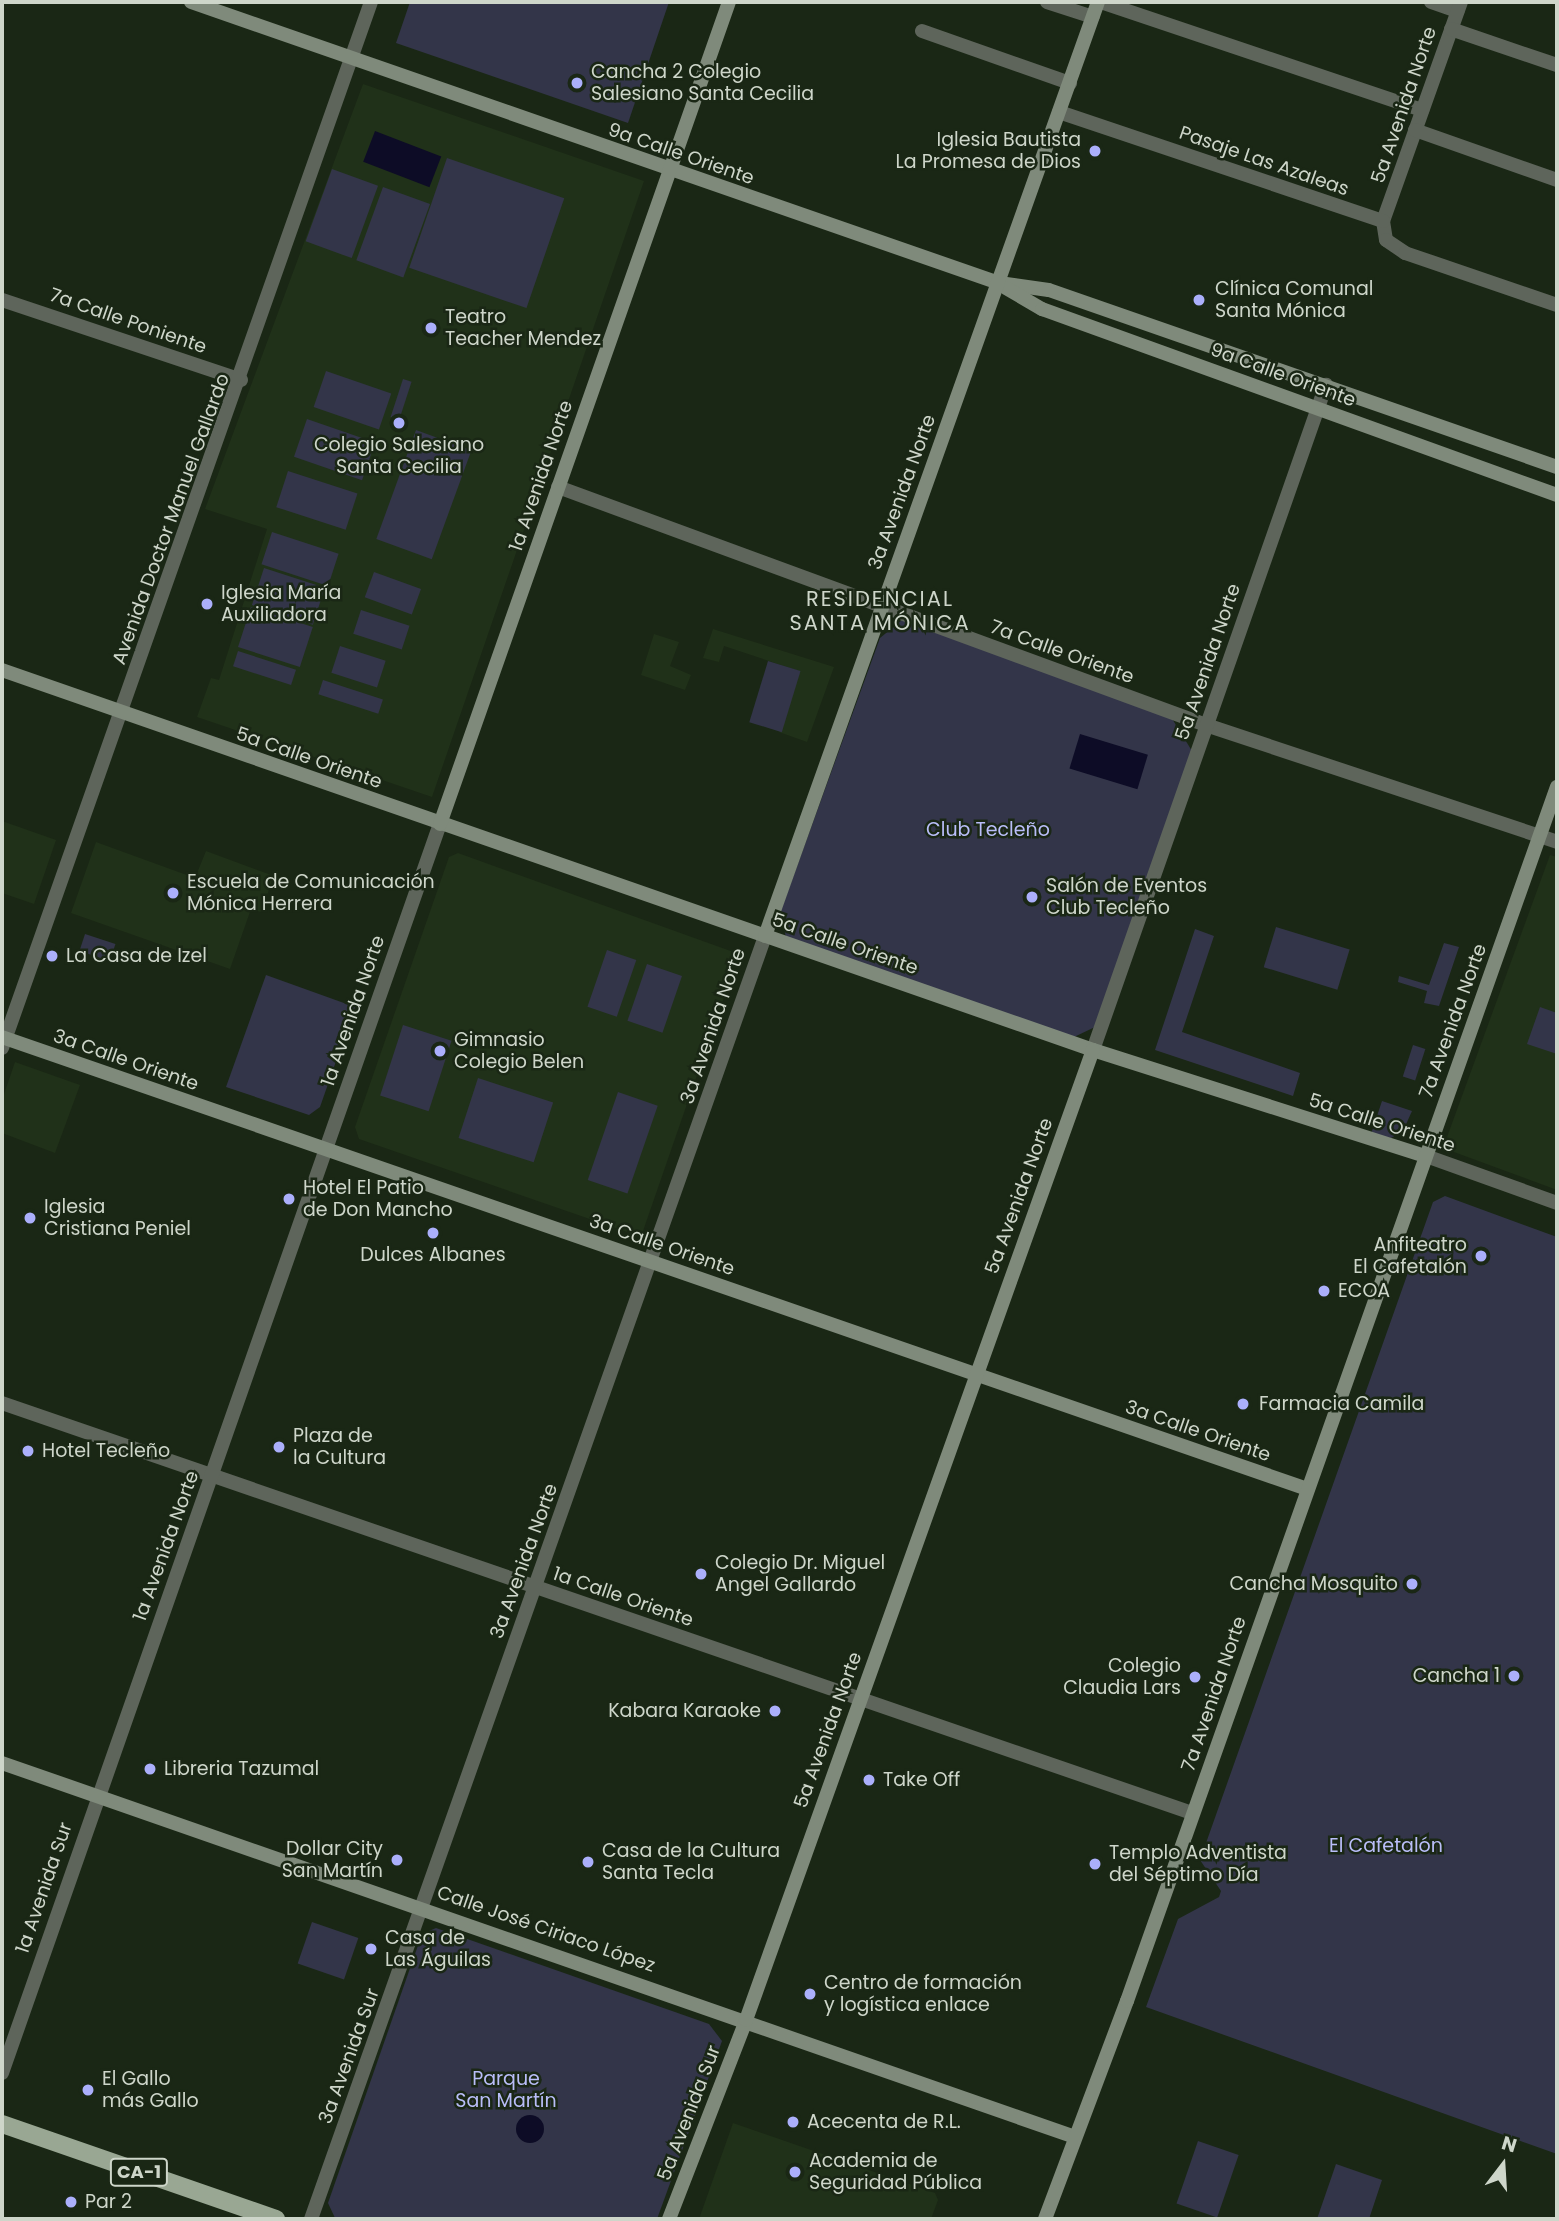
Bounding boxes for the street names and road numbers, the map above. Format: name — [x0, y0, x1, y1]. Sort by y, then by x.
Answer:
street label: 5a Avenida Norte — [1367, 24, 1441, 186]
street label: 9a Calle Oriente — [605, 118, 757, 190]
street label: Pasaje Las Azaleas — [1176, 121, 1352, 201]
street label: 7a Calle Poniente — [46, 283, 210, 359]
street label: 9a Calle Oriente — [1207, 338, 1359, 412]
street label: Avenida Doctor Manuel Gallardo — [108, 370, 234, 668]
street label: 1a Avenida Norte — [504, 398, 578, 554]
street label: 3a Avenida Norte — [863, 411, 941, 573]
street label: 5a Avenida Norte — [1171, 581, 1245, 743]
street label: 7a Calle Oriente — [987, 615, 1137, 689]
street label: 5a Calle Oriente — [233, 722, 385, 794]
street label: 5a Calle Oriente — [769, 908, 921, 980]
street label: 1a Avenida Norte — [316, 933, 390, 1089]
street label: 7a Avenida Norte — [1415, 941, 1491, 1101]
street label: 3a Avenida Norte — [676, 945, 750, 1107]
street label: 3a Calle Oriente — [50, 1024, 202, 1096]
street label: 5a Calle Oriente — [1306, 1089, 1458, 1157]
street label: 5a Avenida Norte — [980, 1115, 1058, 1277]
street label: 3a Calle Oriente — [586, 1209, 738, 1281]
street label: 3a Calle Oriente — [1122, 1395, 1274, 1467]
street label: 1a Avenida Norte — [128, 1468, 204, 1624]
street label: 3a Avenida Norte — [485, 1480, 563, 1642]
street label: 1a Calle Oriente — [550, 1562, 696, 1632]
street label: 7a Avenida Norte — [1177, 1613, 1251, 1775]
street label: 5a Avenida Norte — [789, 1649, 867, 1811]
street label: 1a Avenida Sur — [11, 1819, 77, 1957]
street label: Calle José Ciriaco López — [434, 1881, 658, 1977]
street label: 3a Avenida Sur — [314, 1985, 384, 2127]
street label: 5a Avenida Sur — [653, 2042, 725, 2184]
road number: CA-1 — [109, 2158, 169, 2186]

